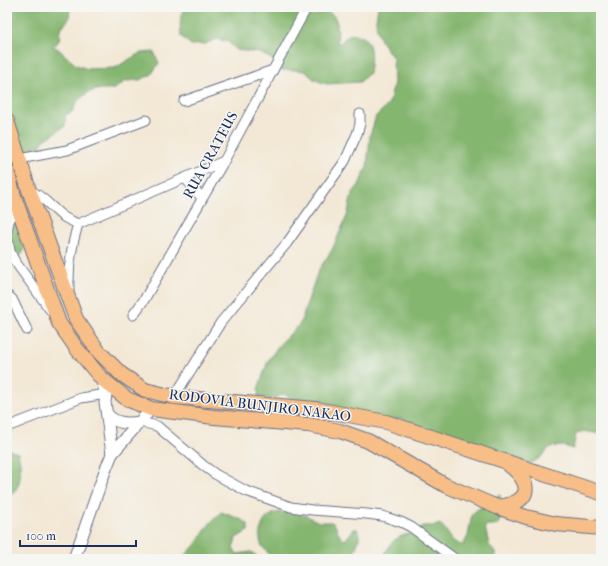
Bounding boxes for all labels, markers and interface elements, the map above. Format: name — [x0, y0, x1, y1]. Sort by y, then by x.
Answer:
street label: RUA CRATEUS — [179, 109, 241, 202]
street label: RODOVIA BUNJIRO NAKAO — [168, 386, 352, 425]
scale bar — [20, 522, 136, 548]
text: 100 m — [26, 529, 56, 543]

